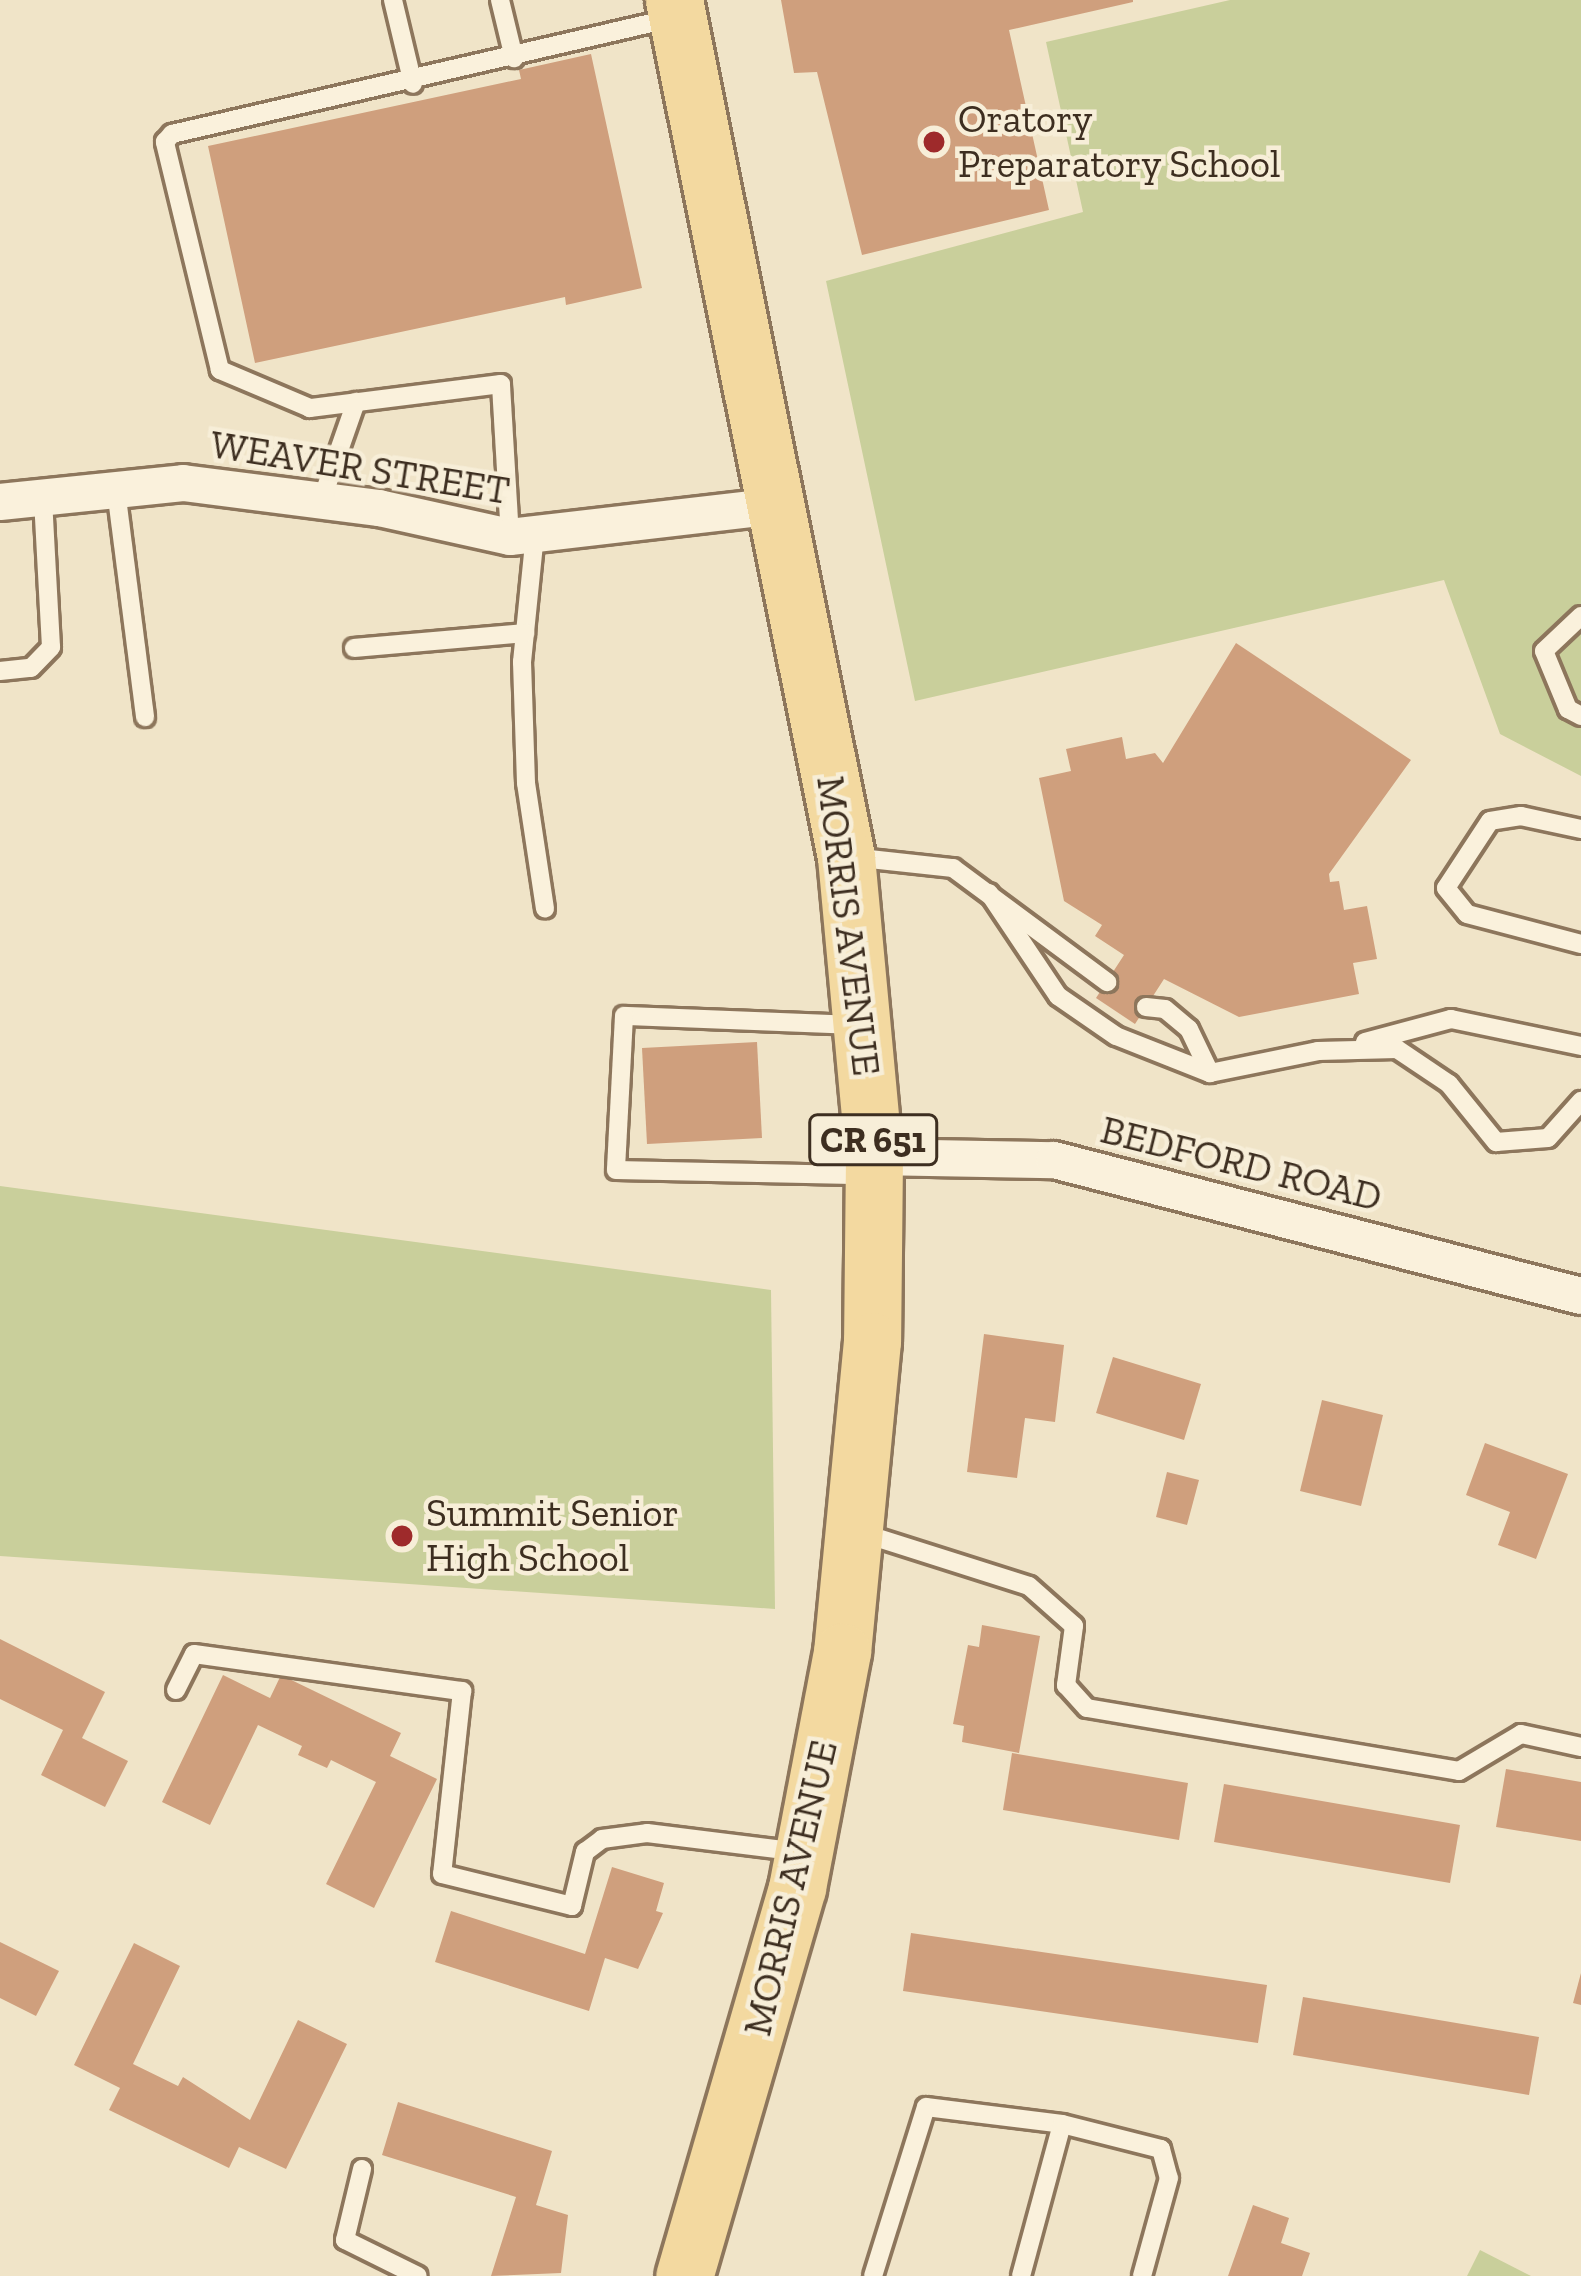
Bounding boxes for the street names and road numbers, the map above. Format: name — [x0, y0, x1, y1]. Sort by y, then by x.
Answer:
street label: WEAVER STREET — [207, 421, 513, 515]
street label: MORRIS AVENUE — [806, 773, 890, 1079]
street label: BEDFORD ROAD — [1096, 1107, 1386, 1221]
road number: CR 651 — [807, 1110, 939, 1170]
street label: MORRIS AVENUE — [734, 1735, 848, 2041]

